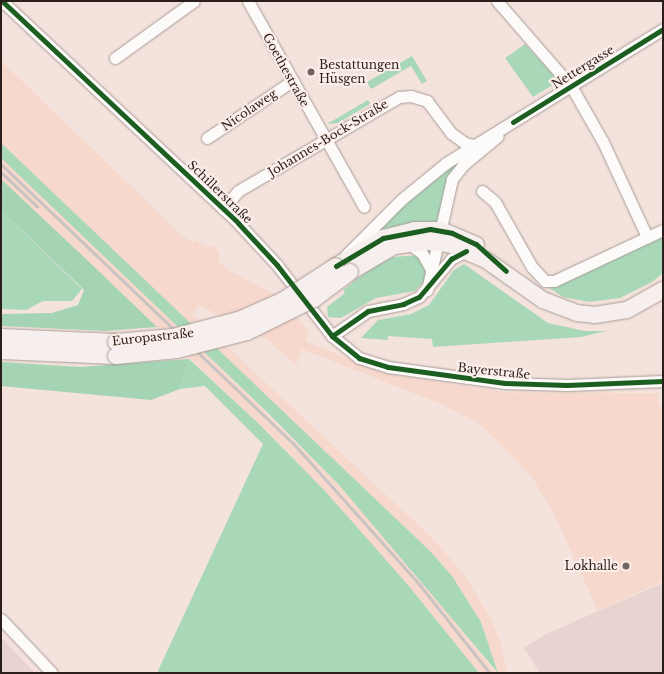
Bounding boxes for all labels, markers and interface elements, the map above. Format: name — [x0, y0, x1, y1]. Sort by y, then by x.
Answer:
street label: Goethestraße — [260, 31, 312, 109]
street label: Nettergasse — [549, 42, 617, 92]
place label: Bestattungen Hüsgen — [319, 58, 399, 86]
marker: Bestattungen Hüsgen — [306, 67, 316, 77]
street label: Nicolaweg — [219, 86, 279, 134]
street label: Johannes-Bock-Straße — [266, 97, 390, 179]
street label: Schillerstraße — [185, 158, 255, 226]
street label: Europastraße — [111, 326, 195, 348]
street label: Bayerstraße — [457, 360, 531, 382]
place label: Lokhalle — [564, 559, 618, 573]
marker: Lokhalle — [621, 561, 631, 571]

